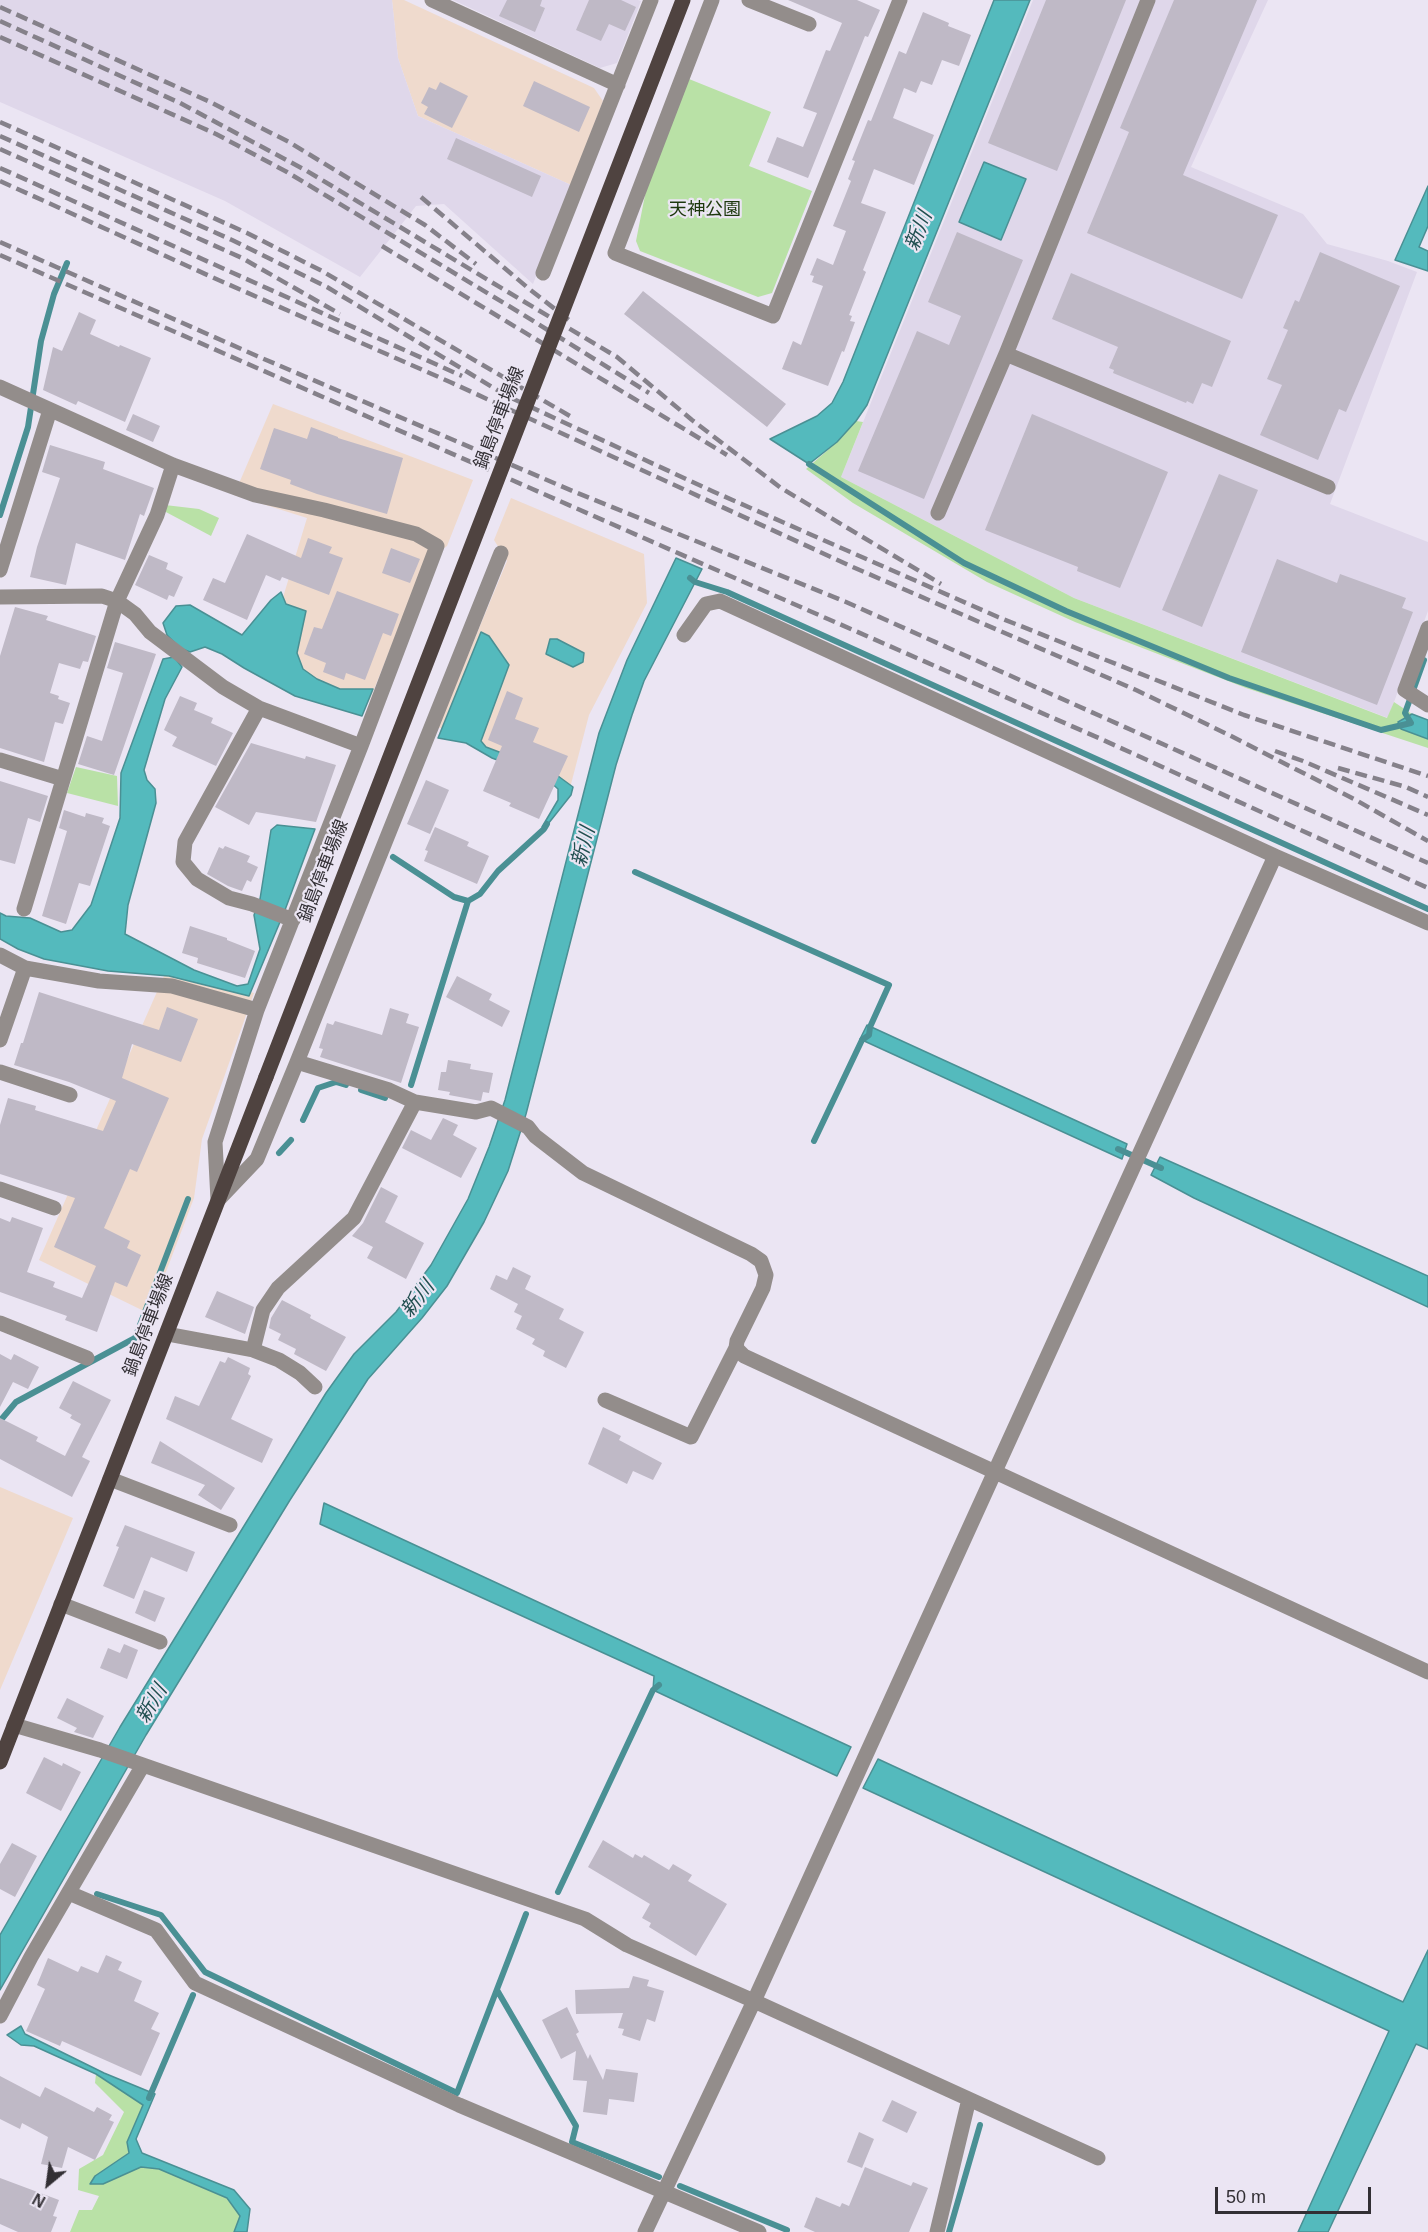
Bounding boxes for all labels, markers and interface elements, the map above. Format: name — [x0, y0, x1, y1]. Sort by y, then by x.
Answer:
park label: 天神公園 — [669, 199, 741, 221]
water label: 新川 — [900, 208, 938, 254]
street label: 鍋島停車場線 — [471, 364, 529, 472]
street label: 鍋島停車場線 — [295, 817, 353, 925]
water label: 新川 — [568, 825, 600, 869]
street label: 鍋島停車場線 — [120, 1271, 178, 1379]
water label: 新川 — [396, 1276, 440, 1322]
water label: 新川 — [131, 1681, 173, 1727]
north arrow — [18, 2154, 78, 2214]
scale bar — [1218, 2175, 1374, 2213]
text: 50 m — [1226, 2187, 1266, 2207]
text: N — [30, 2190, 48, 2210]

